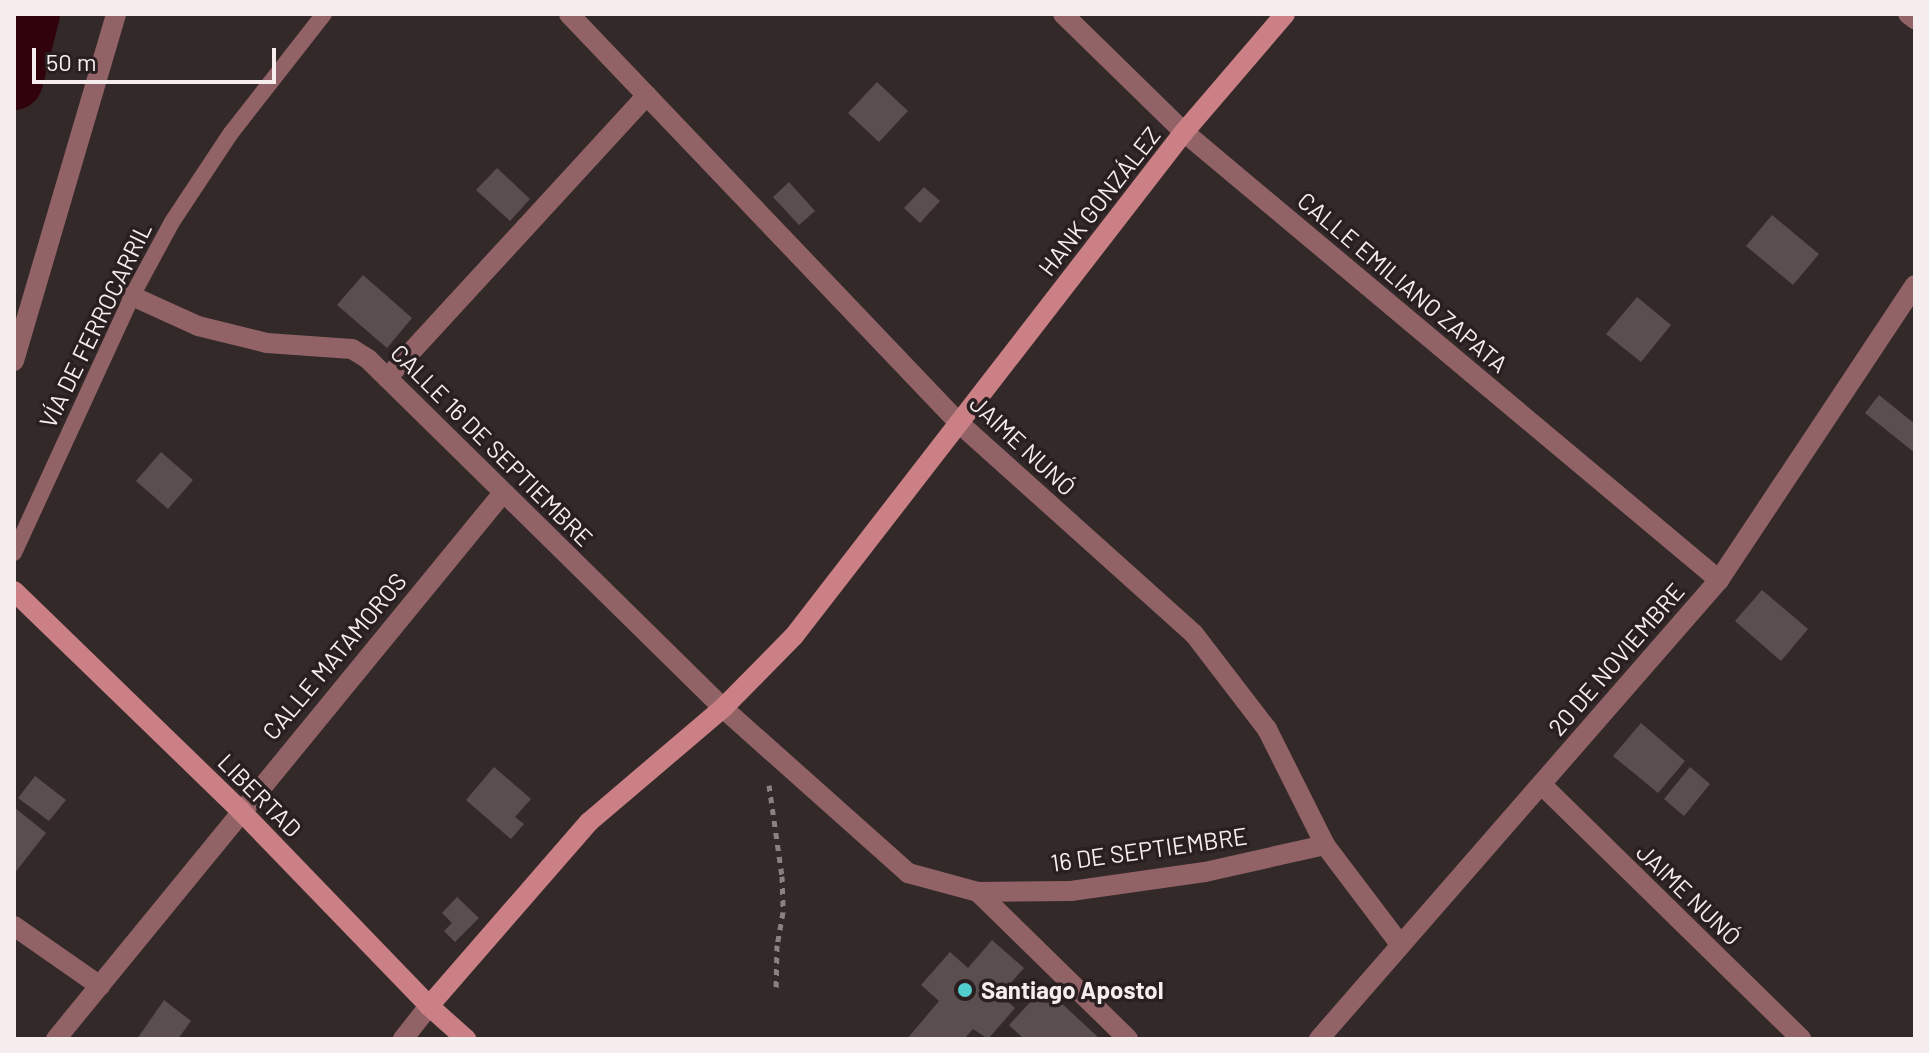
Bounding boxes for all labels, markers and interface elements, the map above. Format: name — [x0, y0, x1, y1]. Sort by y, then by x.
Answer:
scale bar — [36, 32, 280, 82]
text: 50 m — [46, 47, 97, 76]
street label: HANK GONZÁLEZ — [1032, 121, 1166, 281]
street label: CALLE EMILIANO ZAPATA — [1292, 186, 1514, 378]
street label: VÍA DE FERROCARRIL — [33, 218, 157, 432]
street label: CALLE 16 DE SEPTIEMBRE — [385, 338, 599, 552]
street label: JAIME NUNÓ — [964, 389, 1082, 501]
street label: CALLE MATAMOROS — [256, 567, 412, 745]
street label: 20 DE NOVIEMBRE — [1542, 577, 1690, 741]
street label: LIBERTAD — [212, 747, 308, 843]
street label: 16 DE SEPTIEMBRE — [1049, 821, 1249, 877]
street label: JAIME NUNÓ — [1631, 837, 1747, 951]
place label: Santiago Apostol — [981, 976, 1164, 1004]
marker: Santiago Apostol — [956, 981, 974, 999]

